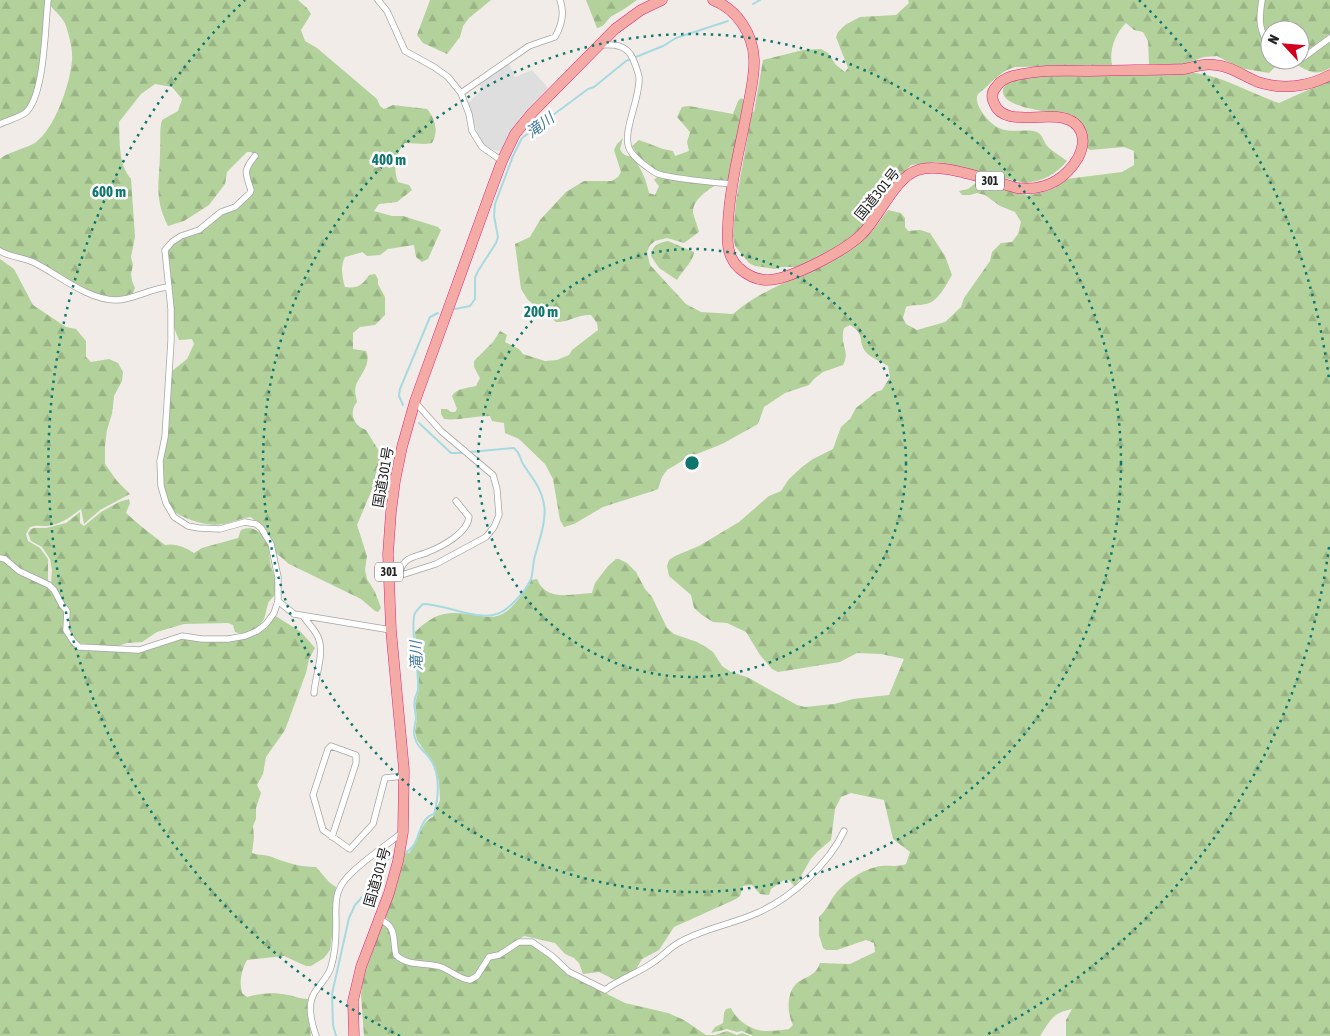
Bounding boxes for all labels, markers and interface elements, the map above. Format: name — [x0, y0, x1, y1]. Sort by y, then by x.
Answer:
north arrow — [1260, 20, 1310, 70]
text: N — [1264, 32, 1282, 47]
water label: 滝川 — [523, 108, 559, 141]
text: 400 m — [371, 151, 406, 168]
street label: 国道301号 — [851, 165, 903, 223]
road number: 301 — [976, 172, 1004, 190]
text: 600 m — [92, 183, 126, 200]
text: 200 m — [524, 303, 558, 320]
street label: 国道301号 — [370, 445, 396, 509]
centre of rings — [683, 454, 701, 472]
road number: 301 — [375, 562, 403, 582]
water label: 滝川 — [407, 639, 425, 671]
street label: 国道301号 — [361, 845, 393, 909]

